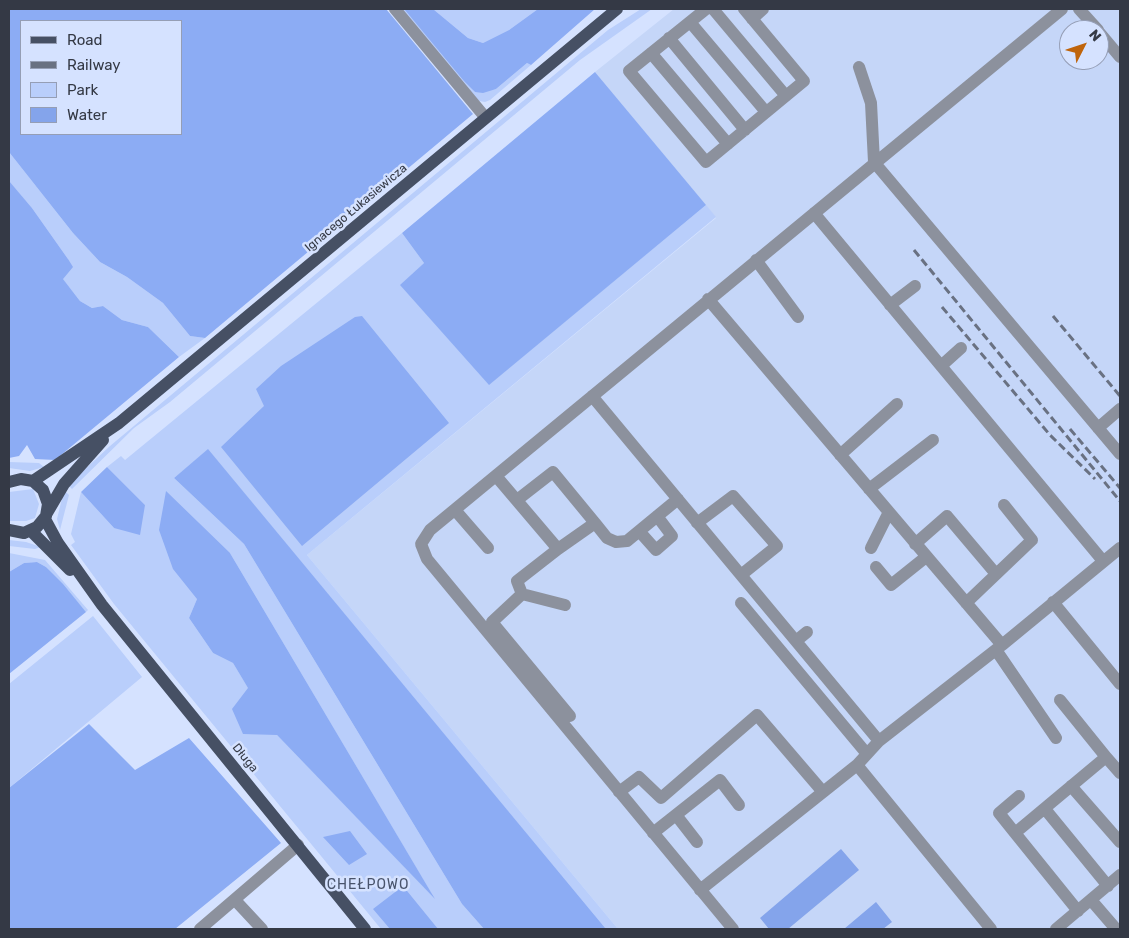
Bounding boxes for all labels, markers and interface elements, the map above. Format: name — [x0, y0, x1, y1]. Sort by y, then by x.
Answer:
legend — [20, 20, 182, 135]
north arrow — [1059, 20, 1109, 70]
text: N — [1085, 26, 1105, 45]
text: Road — [67, 31, 103, 49]
text: Railway — [67, 56, 121, 74]
text: Park — [67, 81, 98, 99]
text: Water — [67, 106, 107, 124]
street label: Ignacego Łukasiewicza — [302, 161, 410, 255]
street label: Długa — [229, 741, 261, 775]
district label: CHEŁPOWO — [326, 877, 410, 893]

